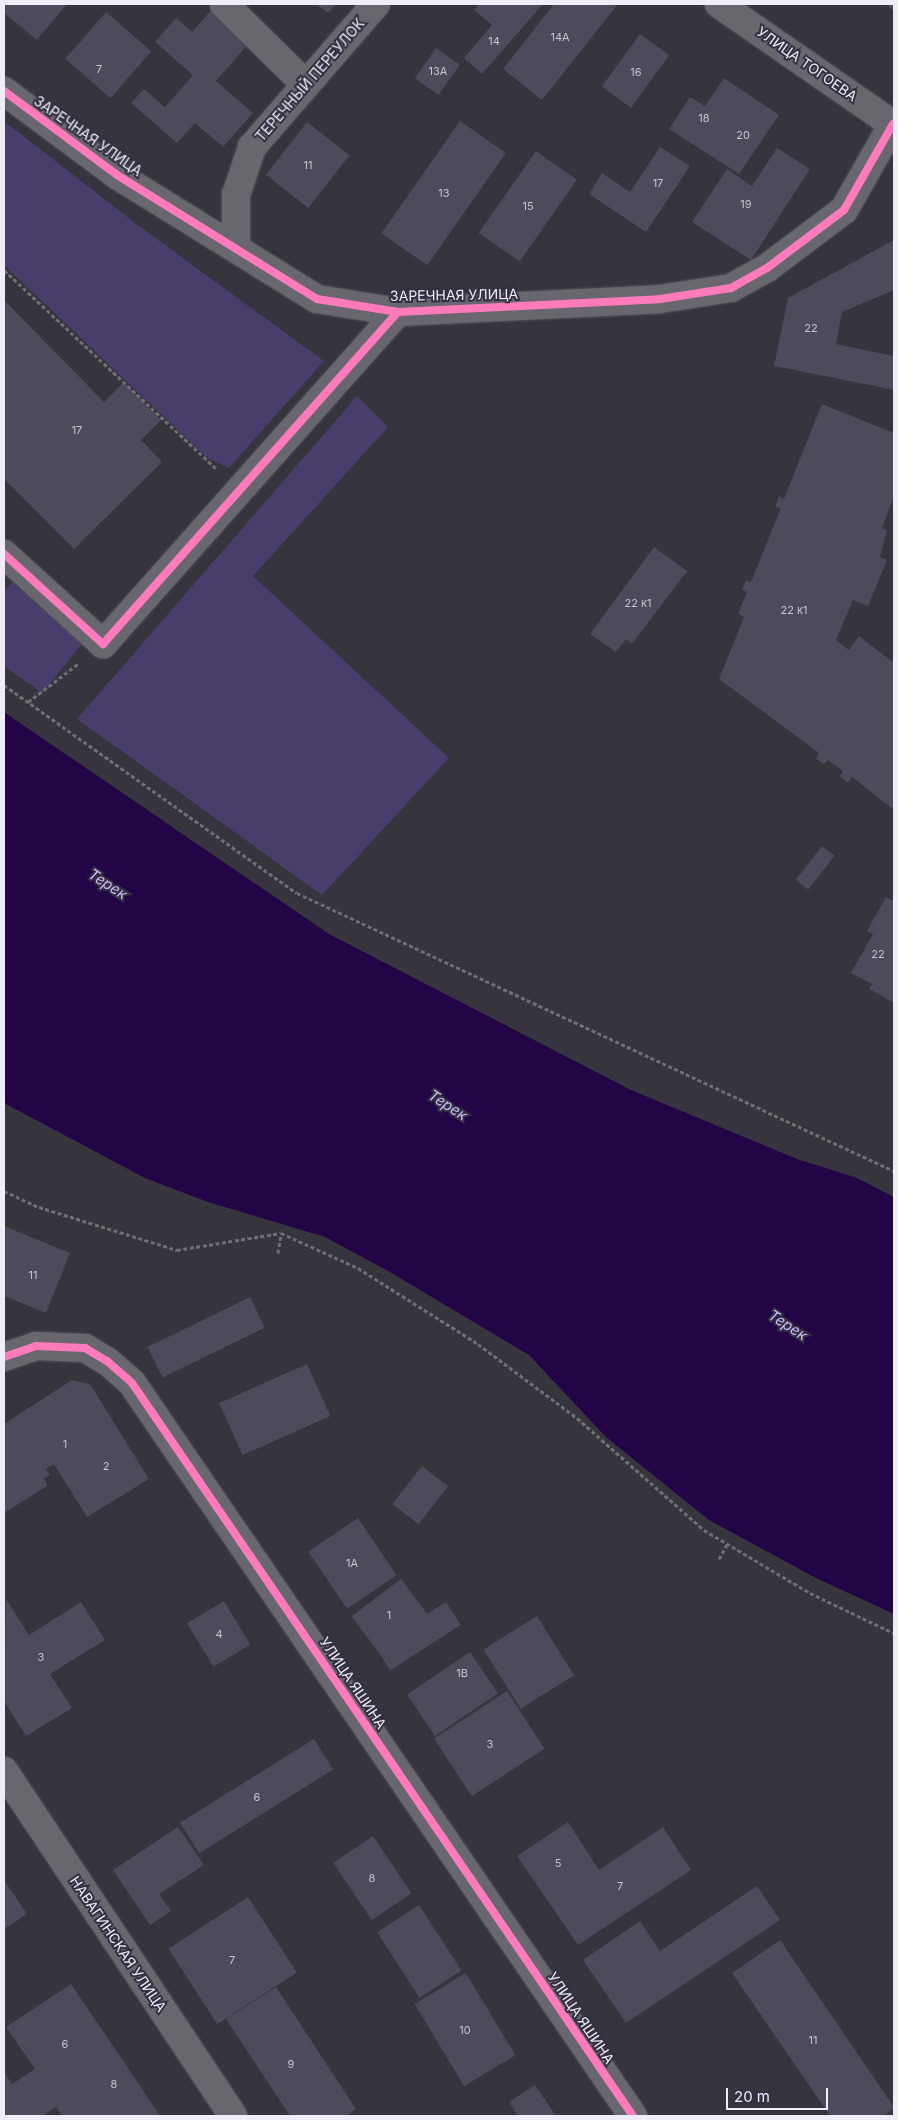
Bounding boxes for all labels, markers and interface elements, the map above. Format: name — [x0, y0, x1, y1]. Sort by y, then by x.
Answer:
street label: ТЕРЕЧНЫЙ ПЕРЕУЛОК — [252, 15, 368, 145]
street label: УЛИЦА ТОГОЕВА — [754, 23, 860, 105]
house number: 14А — [550, 30, 570, 44]
house number: 14 — [488, 34, 500, 48]
house number: 7 — [96, 62, 102, 76]
house number: 13А — [429, 64, 447, 78]
house number: 16 — [630, 65, 642, 79]
street label: ЗАРЕЧНАЯ УЛИЦА — [31, 92, 145, 180]
house number: 18 — [698, 111, 710, 125]
house number: 20 — [736, 128, 750, 142]
house number: 11 — [304, 158, 312, 172]
house number: 17 — [653, 176, 663, 190]
house number: 13 — [438, 186, 450, 200]
house number: 19 — [740, 197, 752, 211]
house number: 15 — [522, 199, 534, 213]
street label: ЗАРЕЧНАЯ УЛИЦА — [390, 285, 518, 305]
house number: 22 — [804, 321, 818, 335]
house number: 17 — [72, 423, 82, 437]
house number: 22 к1 — [625, 596, 651, 610]
house number: 22 к1 — [781, 603, 807, 617]
water label: Терек — [85, 865, 131, 903]
house number: 22 — [871, 947, 885, 961]
water label: Терек — [425, 1086, 471, 1124]
house number: 11 — [29, 1268, 37, 1282]
water label: Терек — [765, 1306, 811, 1344]
house number: 1 — [63, 1437, 67, 1451]
house number: 2 — [103, 1459, 109, 1473]
house number: 1А — [346, 1556, 358, 1570]
house number: 1 — [387, 1608, 391, 1622]
house number: 4 — [215, 1627, 223, 1641]
street label: УЛИЦА ЯШИНА — [316, 1634, 390, 1732]
house number: 3 — [38, 1650, 44, 1664]
house number: 1В — [456, 1666, 468, 1680]
house number: 3 — [487, 1737, 493, 1751]
house number: 6 — [254, 1790, 260, 1804]
house number: 5 — [555, 1856, 561, 1870]
house number: 8 — [369, 1871, 375, 1885]
street label: НАВАГИНСКАЯ УЛИЦА — [66, 1873, 170, 2015]
house number: 7 — [617, 1879, 623, 1893]
house number: 7 — [229, 1953, 235, 1967]
street label: УЛИЦА ЯШИНА — [544, 1969, 618, 2067]
house number: 10 — [459, 2023, 471, 2037]
house number: 11 — [809, 2033, 817, 2047]
house number: 6 — [62, 2037, 68, 2051]
house number: 9 — [288, 2057, 294, 2071]
house number: 8 — [111, 2077, 117, 2091]
scale bar — [728, 2078, 830, 2110]
text: 20 m — [734, 2087, 770, 2106]

